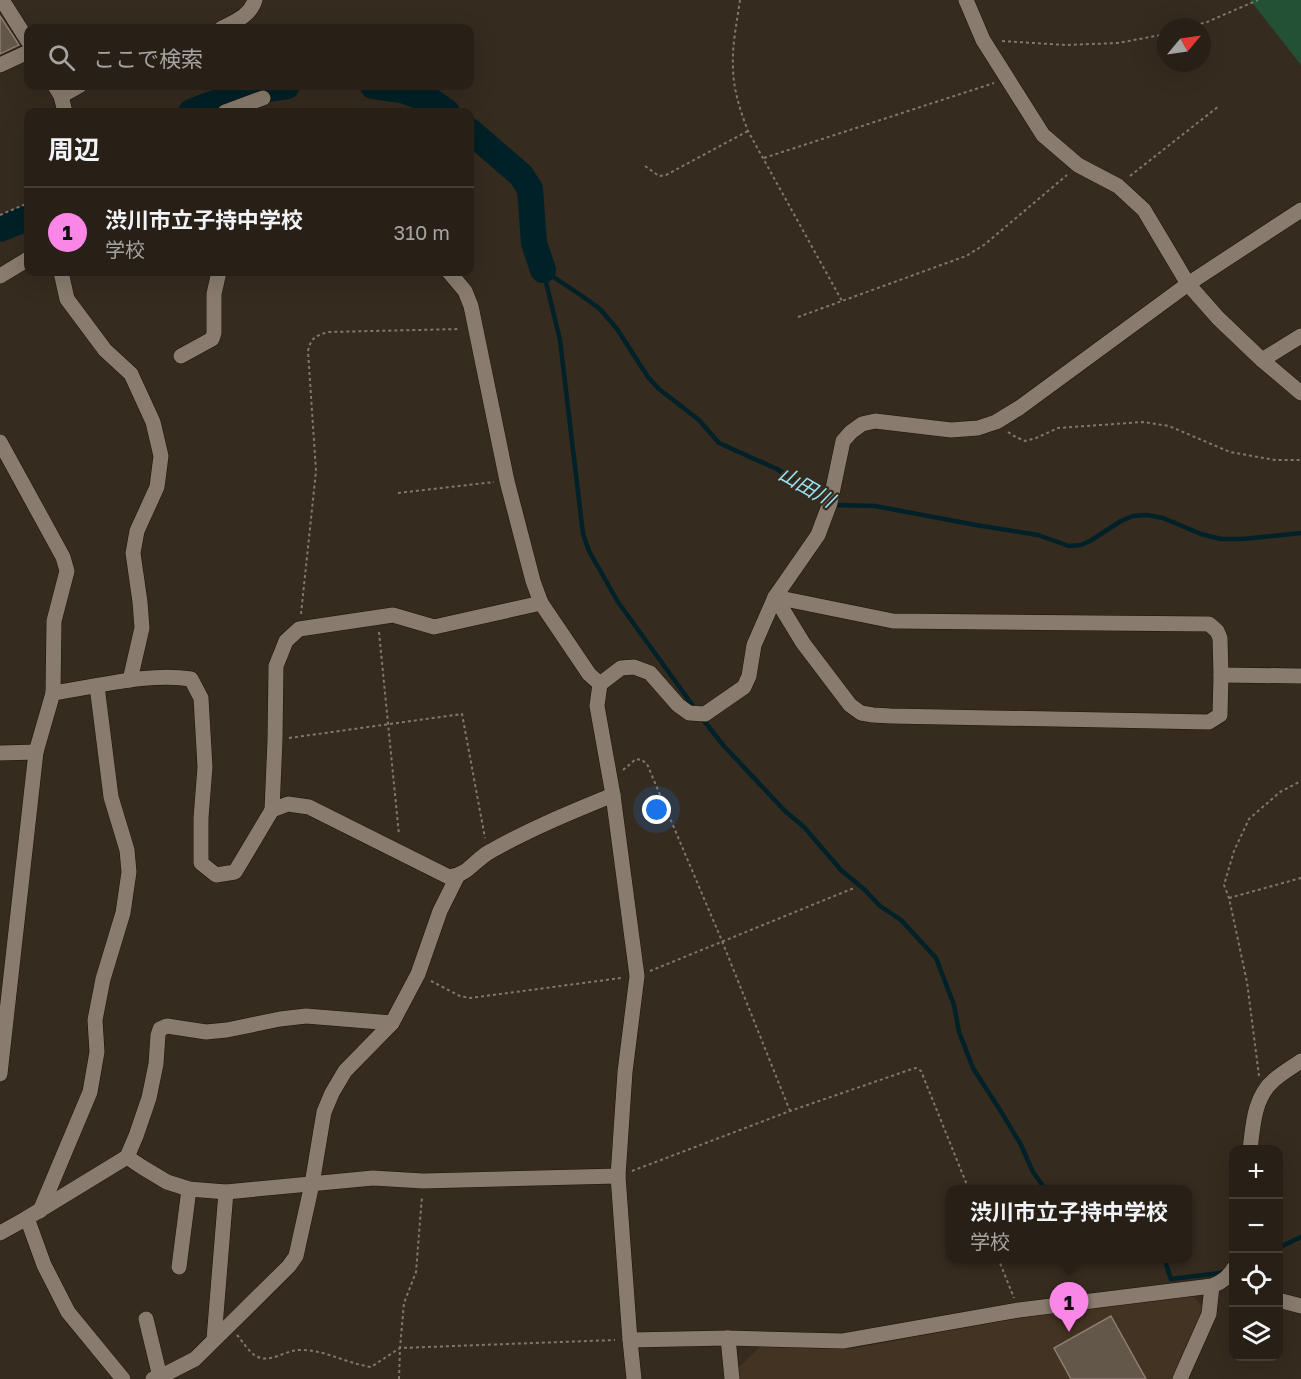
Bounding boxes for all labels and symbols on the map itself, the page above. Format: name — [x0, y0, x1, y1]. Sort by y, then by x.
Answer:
north arrow — [1157, 18, 1211, 72]
water label: 山田川 — [775, 461, 841, 512]
your location — [642, 795, 671, 824]
pin: 1 — [1050, 1282, 1088, 1332]

